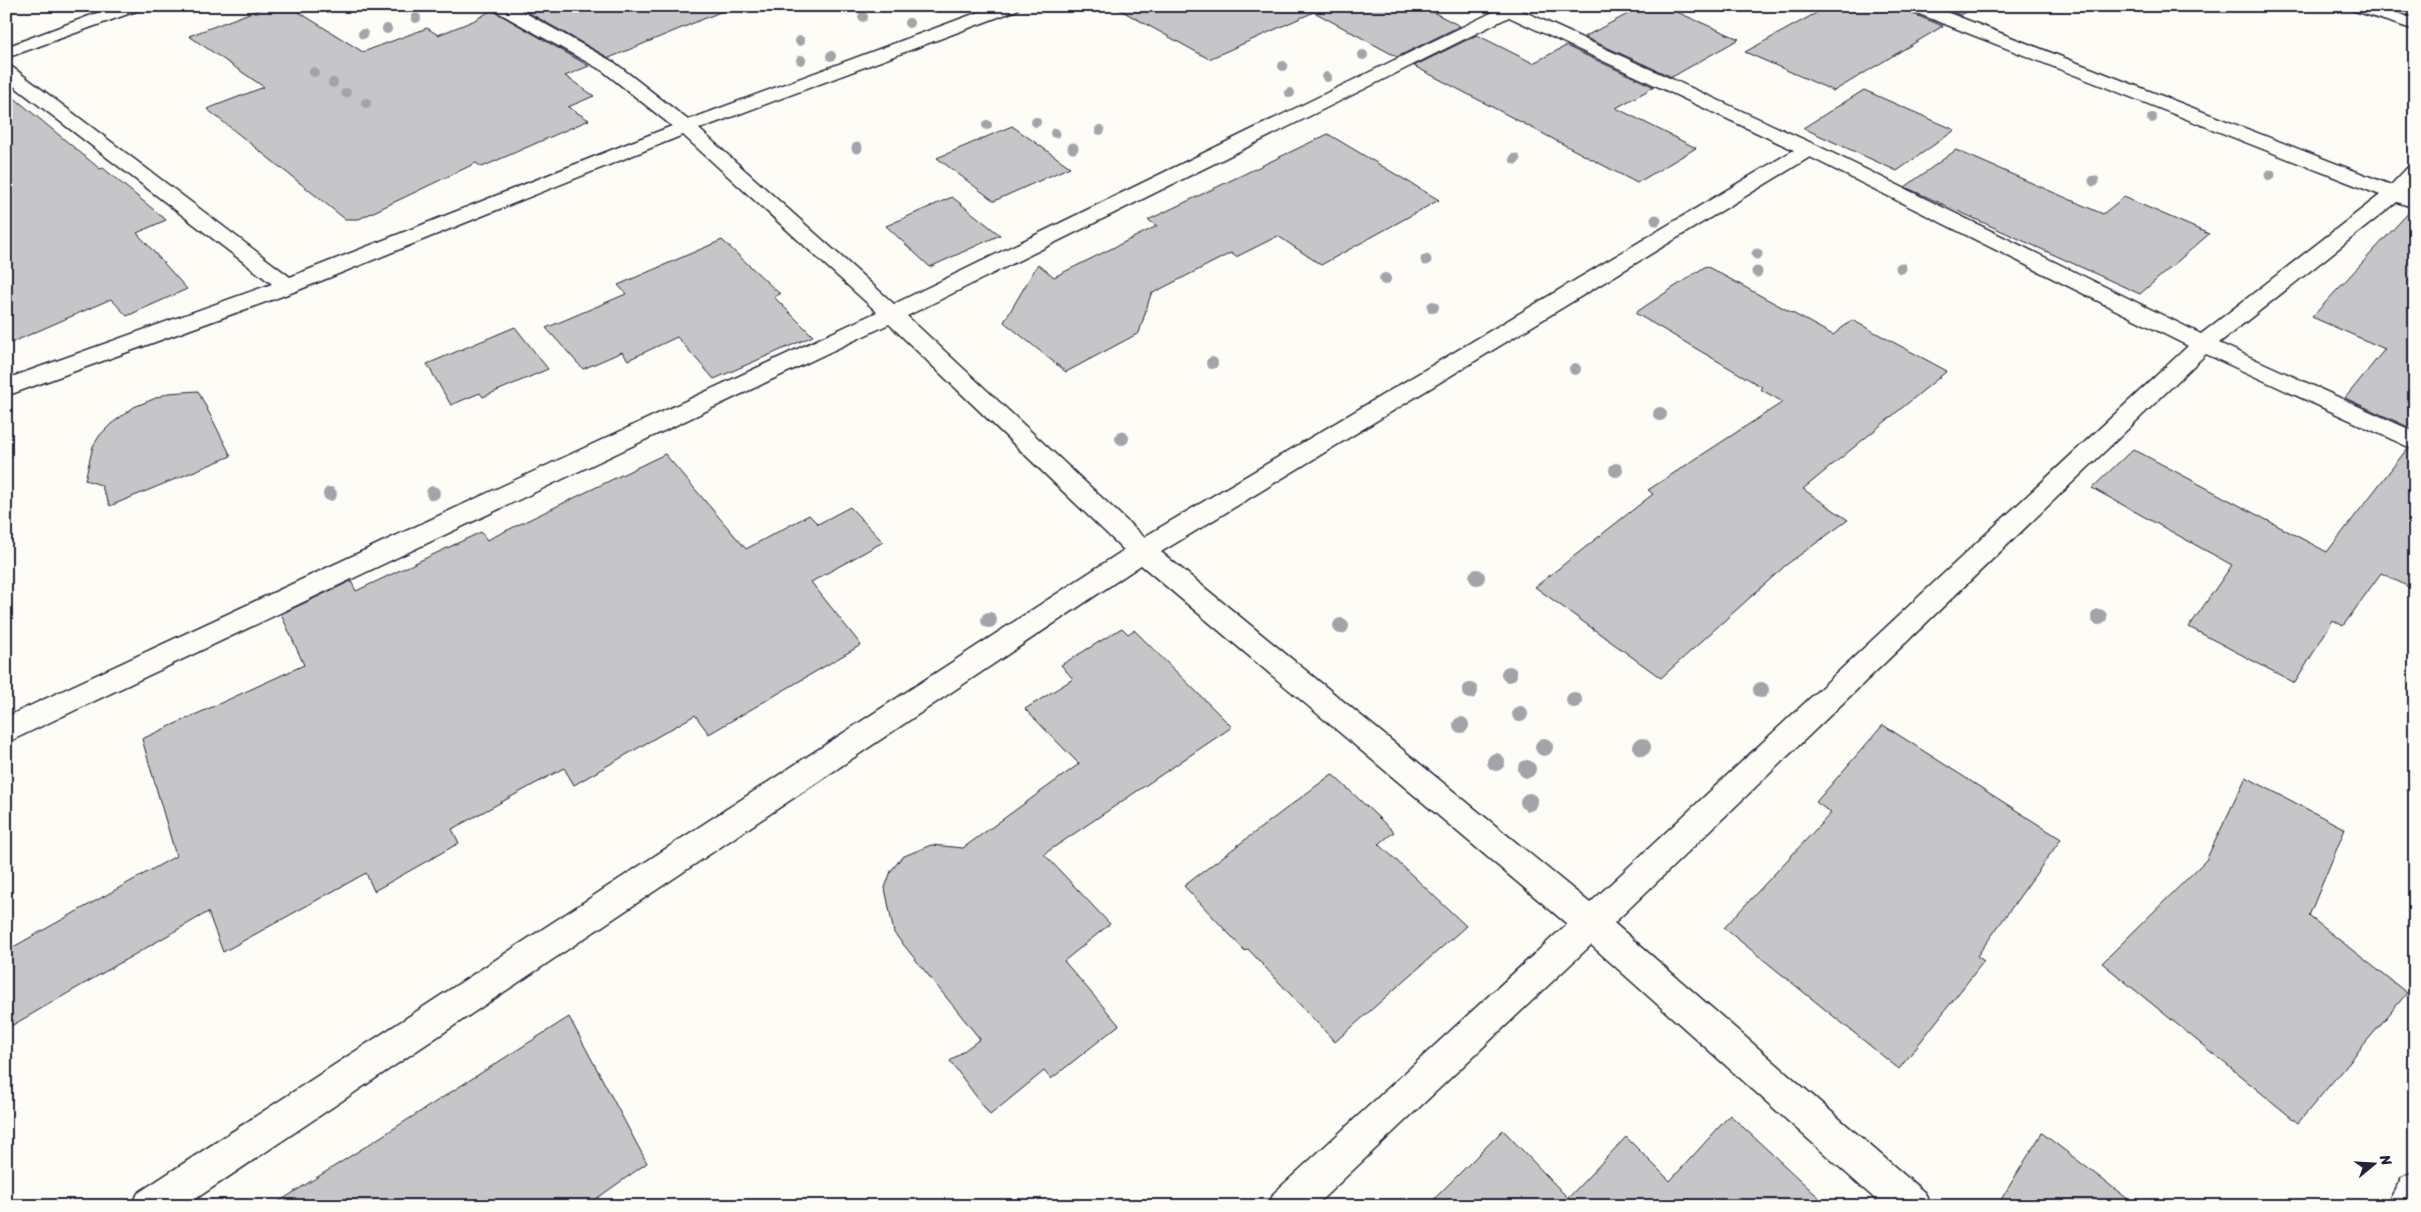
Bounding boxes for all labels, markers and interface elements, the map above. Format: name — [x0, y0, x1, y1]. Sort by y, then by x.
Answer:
north arrow — [2348, 1140, 2398, 1190]
text: N — [2372, 1151, 2399, 1169]

